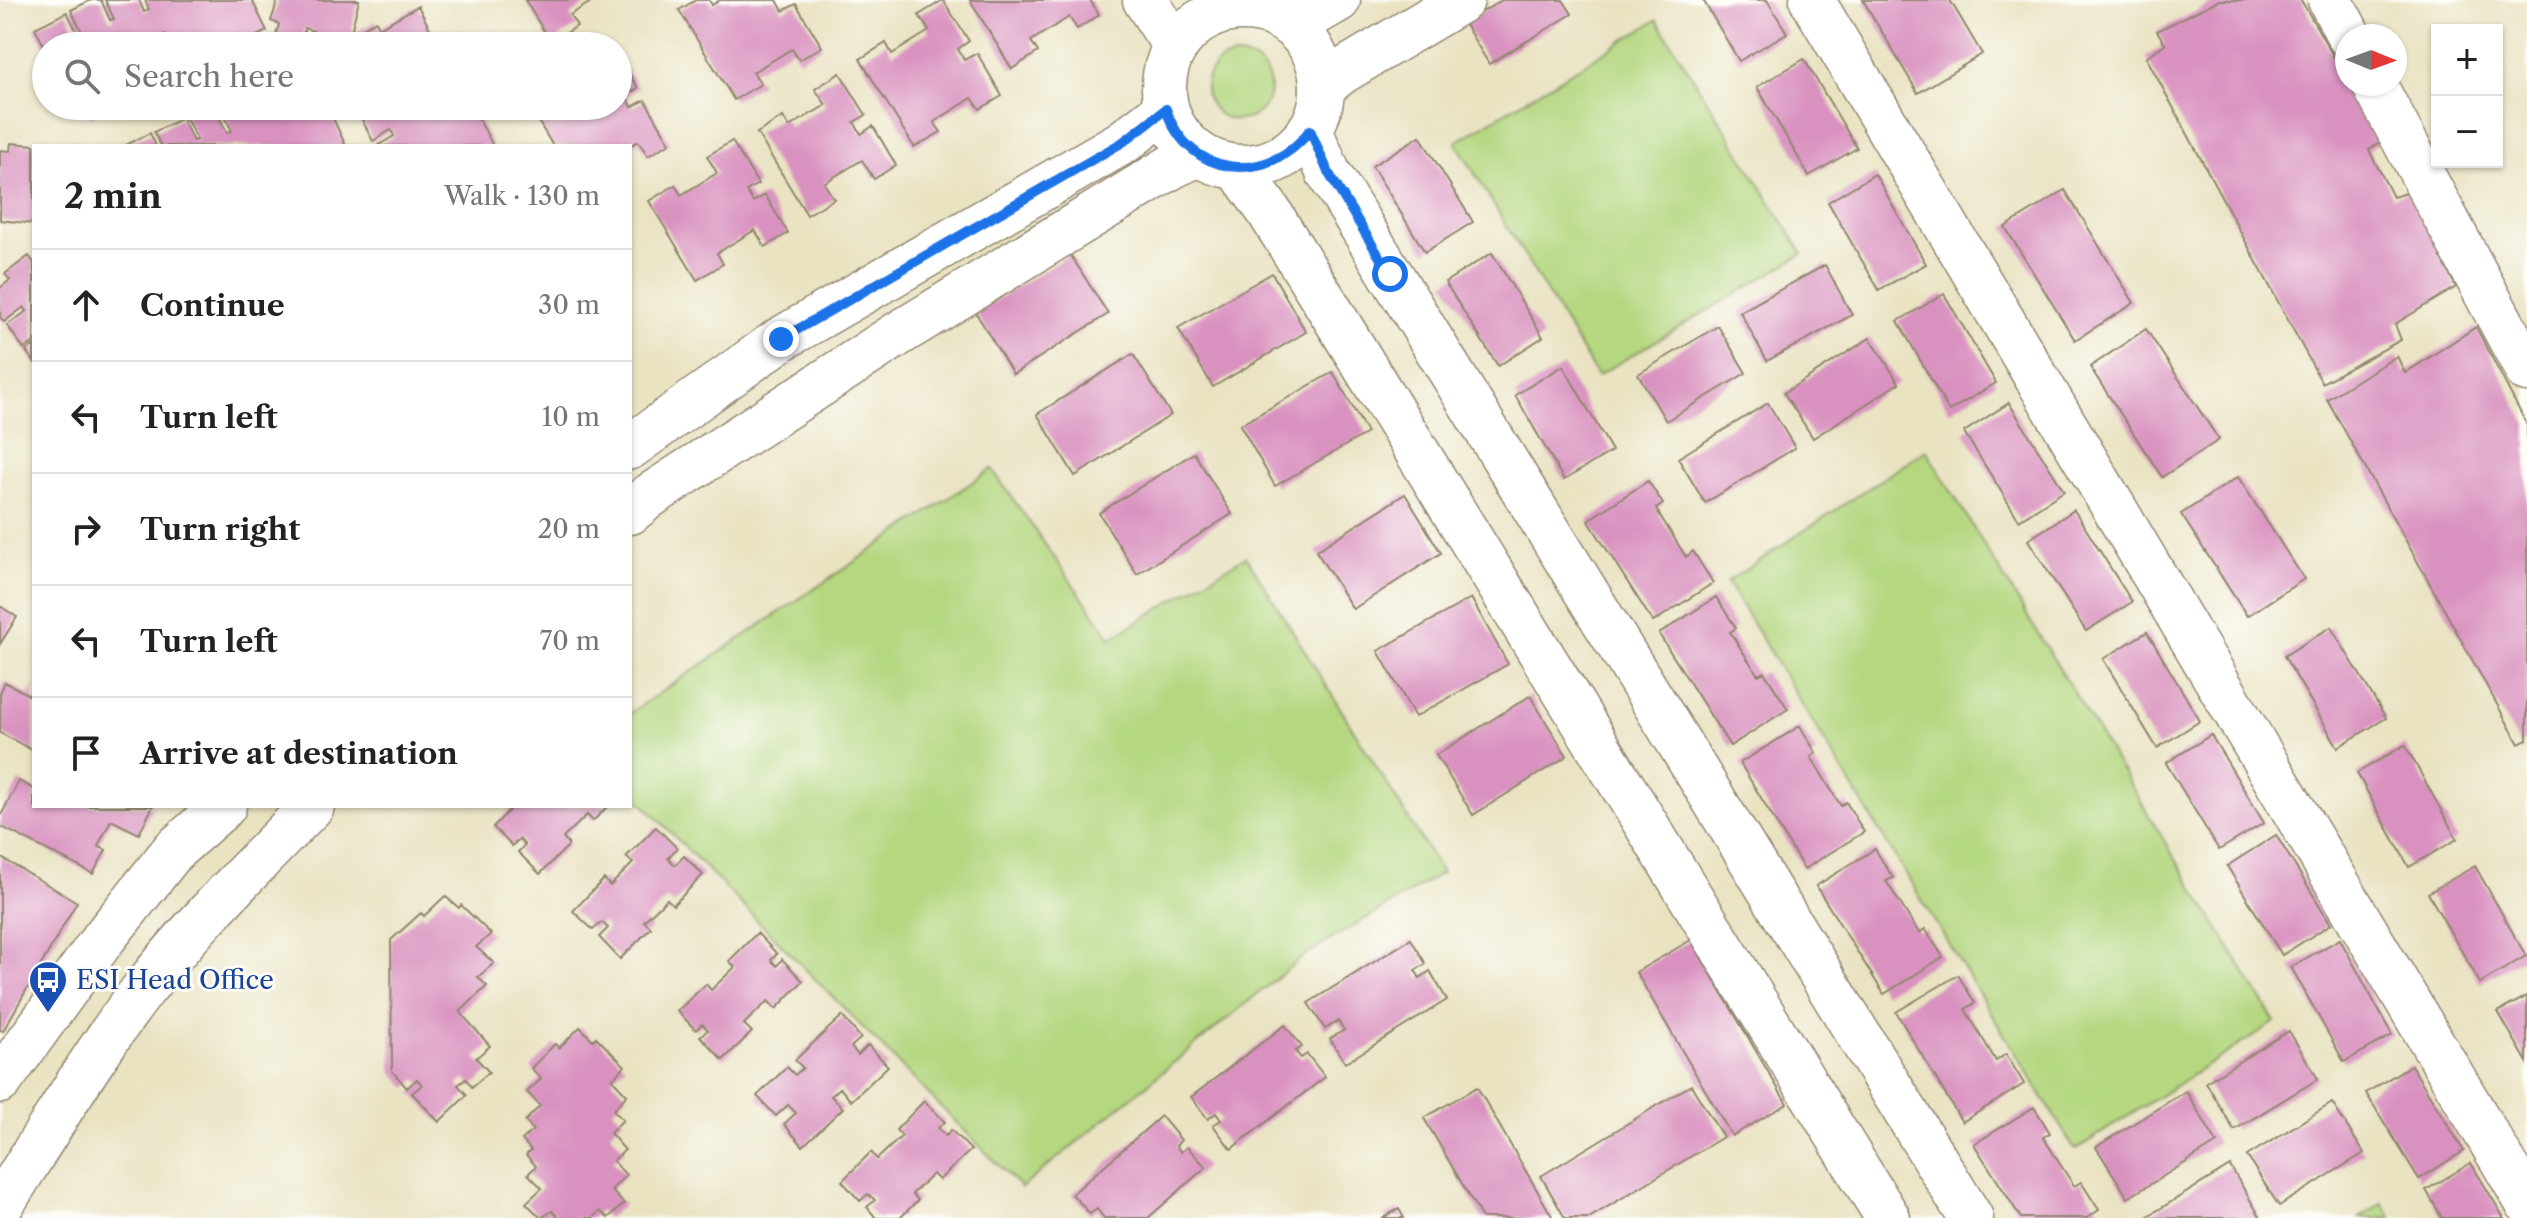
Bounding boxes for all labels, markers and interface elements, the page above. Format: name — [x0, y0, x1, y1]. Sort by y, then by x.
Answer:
north arrow — [2335, 24, 2407, 96]
map controls — [2431, 24, 2503, 168]
button: + — [2431, 24, 2503, 96]
search box — [32, 32, 632, 120]
icon: search — [60, 54, 104, 98]
text: Search here — [124, 58, 294, 95]
button: − — [2431, 96, 2503, 168]
text: 2 min — [64, 175, 162, 217]
text: Walk · 130 m — [444, 180, 600, 212]
route start — [1372, 256, 1408, 292]
icon: ahead — [64, 283, 108, 327]
text: Continue — [140, 287, 285, 324]
text: 30 m — [538, 289, 600, 321]
route end — [763, 321, 799, 357]
icon: left — [64, 395, 108, 439]
text: Turn left — [140, 399, 277, 436]
text: 10 m — [541, 401, 600, 433]
icon: right — [64, 507, 108, 551]
text: Turn right — [140, 511, 300, 548]
text: 20 m — [537, 513, 600, 545]
icon: left — [64, 619, 108, 663]
text: Turn left — [140, 623, 277, 660]
text: 70 m — [540, 625, 600, 657]
icon: arrive — [64, 731, 108, 775]
text: Arrive at destination — [140, 735, 458, 772]
bus stop icon: ESI Head Office — [27, 959, 69, 1014]
place label: ESI Head Office — [76, 964, 274, 996]

